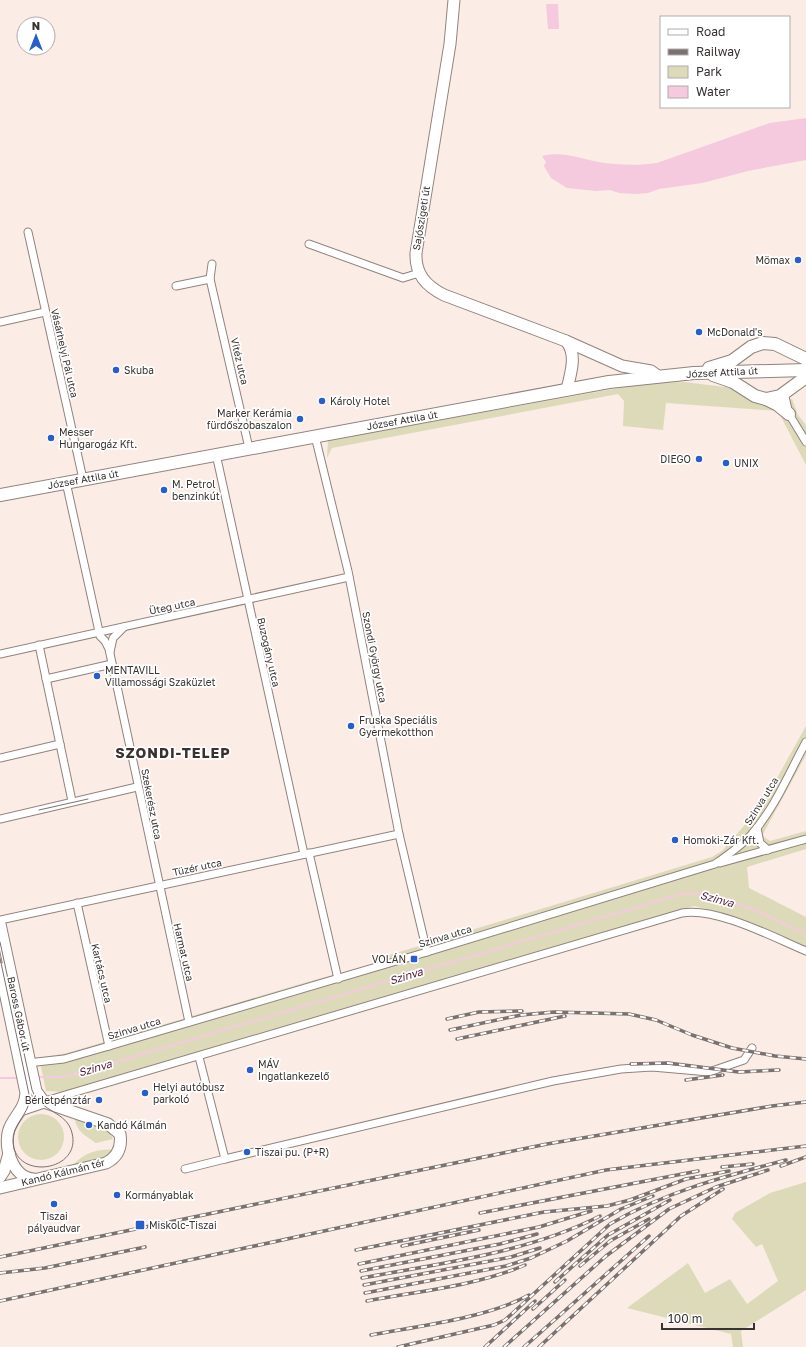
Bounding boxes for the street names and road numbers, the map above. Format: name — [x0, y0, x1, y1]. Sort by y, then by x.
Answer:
street label: Sajószigeti út — [410, 185, 432, 251]
street label: Vásárhelyi Pál utca — [49, 307, 81, 399]
street label: Vitéz utca — [229, 336, 251, 386]
street label: József Attila út — [686, 364, 758, 380]
street label: József Attila út — [365, 408, 439, 432]
street label: József Attila út — [46, 467, 120, 491]
street label: Üteg utca — [148, 594, 196, 617]
street label: Szondi György utca — [360, 610, 390, 704]
street label: Buzogány utca — [255, 616, 283, 688]
street label: Szekerész utca — [139, 767, 165, 841]
street label: Szinva utca — [741, 775, 781, 827]
street label: Tüzér utca — [171, 856, 223, 878]
street label: Harmat utca — [171, 922, 197, 982]
street label: Szinva utca — [417, 922, 473, 950]
street label: Kartács utca — [89, 942, 115, 1004]
street label: Baross Gábor út — [5, 975, 33, 1053]
street label: Szinva utca — [106, 1014, 162, 1042]
street label: Kandó Kálmán tér — [20, 1156, 106, 1188]

